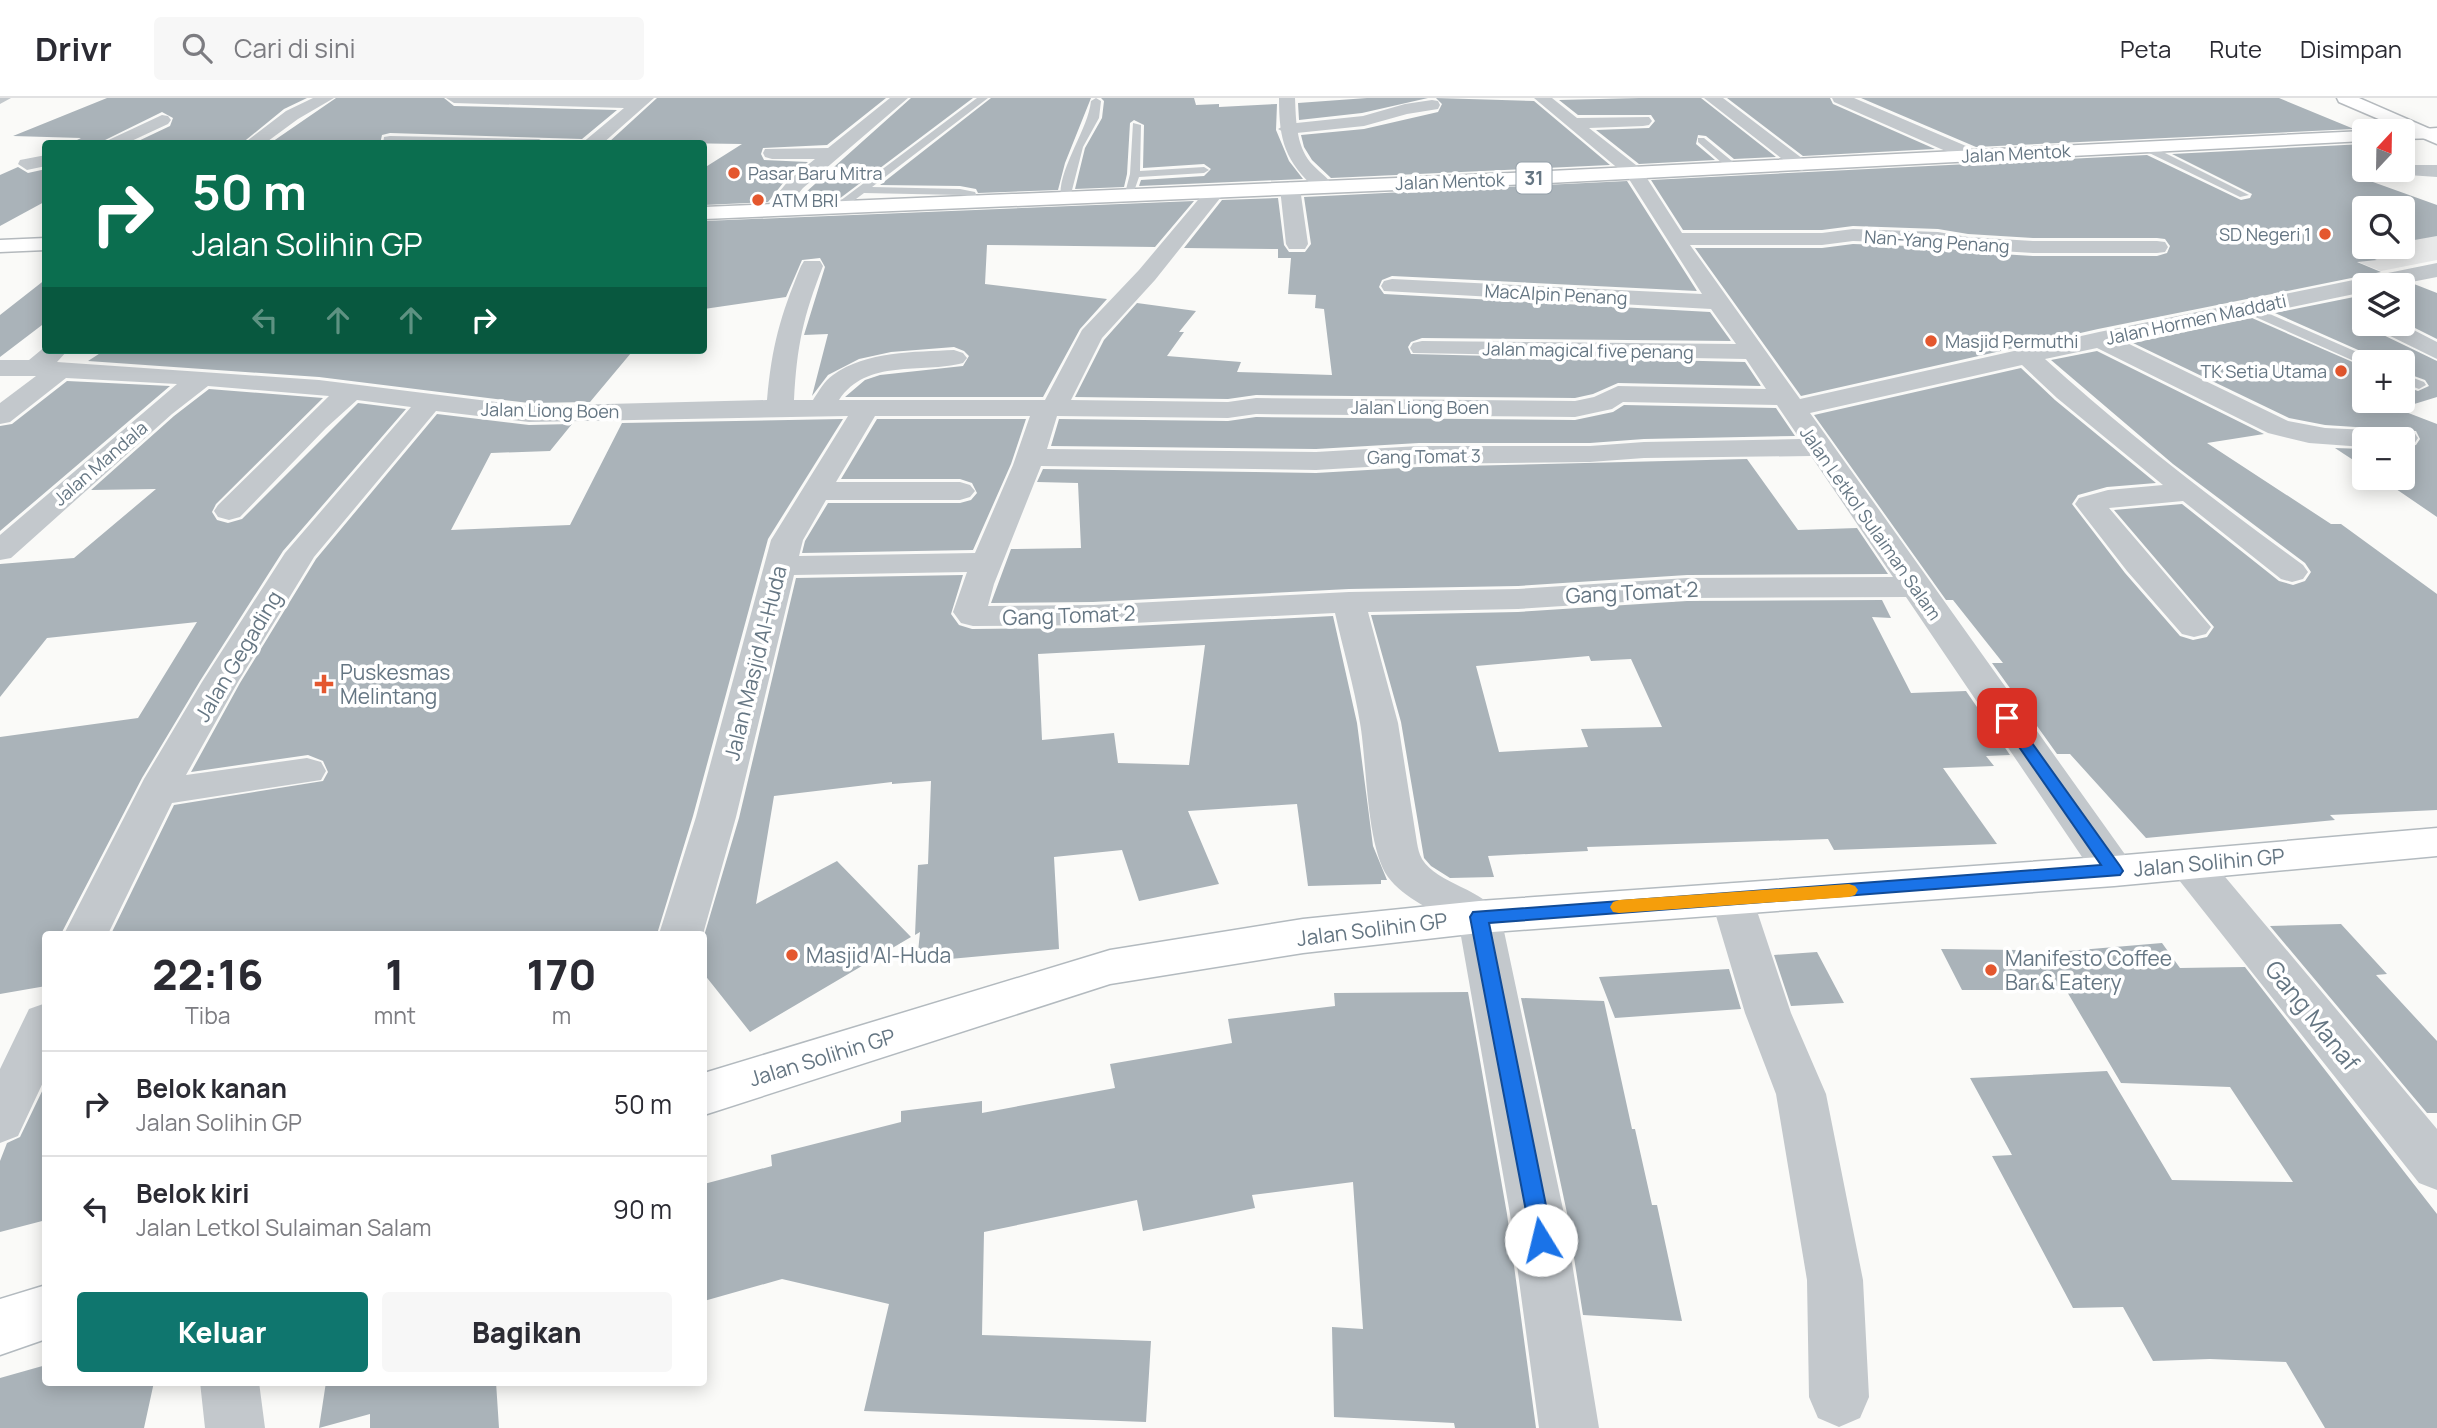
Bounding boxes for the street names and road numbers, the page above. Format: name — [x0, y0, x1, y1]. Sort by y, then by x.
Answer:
street label: Jalan Mentok — [1961, 138, 2072, 168]
road number: 31 — [1516, 162, 1552, 194]
street label: Jalan Mentok — [1395, 167, 1506, 195]
street label: Nan-Yang Penang — [1863, 224, 2011, 258]
street label: MacAlpin Penang — [1484, 278, 1628, 310]
street label: Jalan Hormen Maddati — [2104, 288, 2288, 350]
street label: Jalan magical five penang — [1482, 336, 1694, 364]
street label: Jalan Liong Boen — [1351, 395, 1489, 419]
street label: Jalan Liong Boen — [481, 397, 619, 423]
street label: Jalan Mandala — [48, 415, 152, 511]
street label: Jalan Letkol Sulaiman Salam — [1795, 421, 1947, 625]
street label: Gang Tomat 3 — [1367, 443, 1481, 469]
street label: Jalan Masjid Al-Huda — [717, 563, 793, 763]
street label: Gang Tomat 2 — [1565, 575, 1699, 609]
street label: Jalan Gegading — [188, 585, 288, 727]
street label: Gang Tomat 2 — [1002, 599, 1136, 631]
street label: Jalan Solihin GP — [2132, 841, 2286, 883]
street label: Jalan Solihin GP — [1295, 906, 1449, 952]
street label: Gang Manaf — [2258, 953, 2368, 1077]
street label: Jalan Solihin GP — [746, 1021, 899, 1093]

